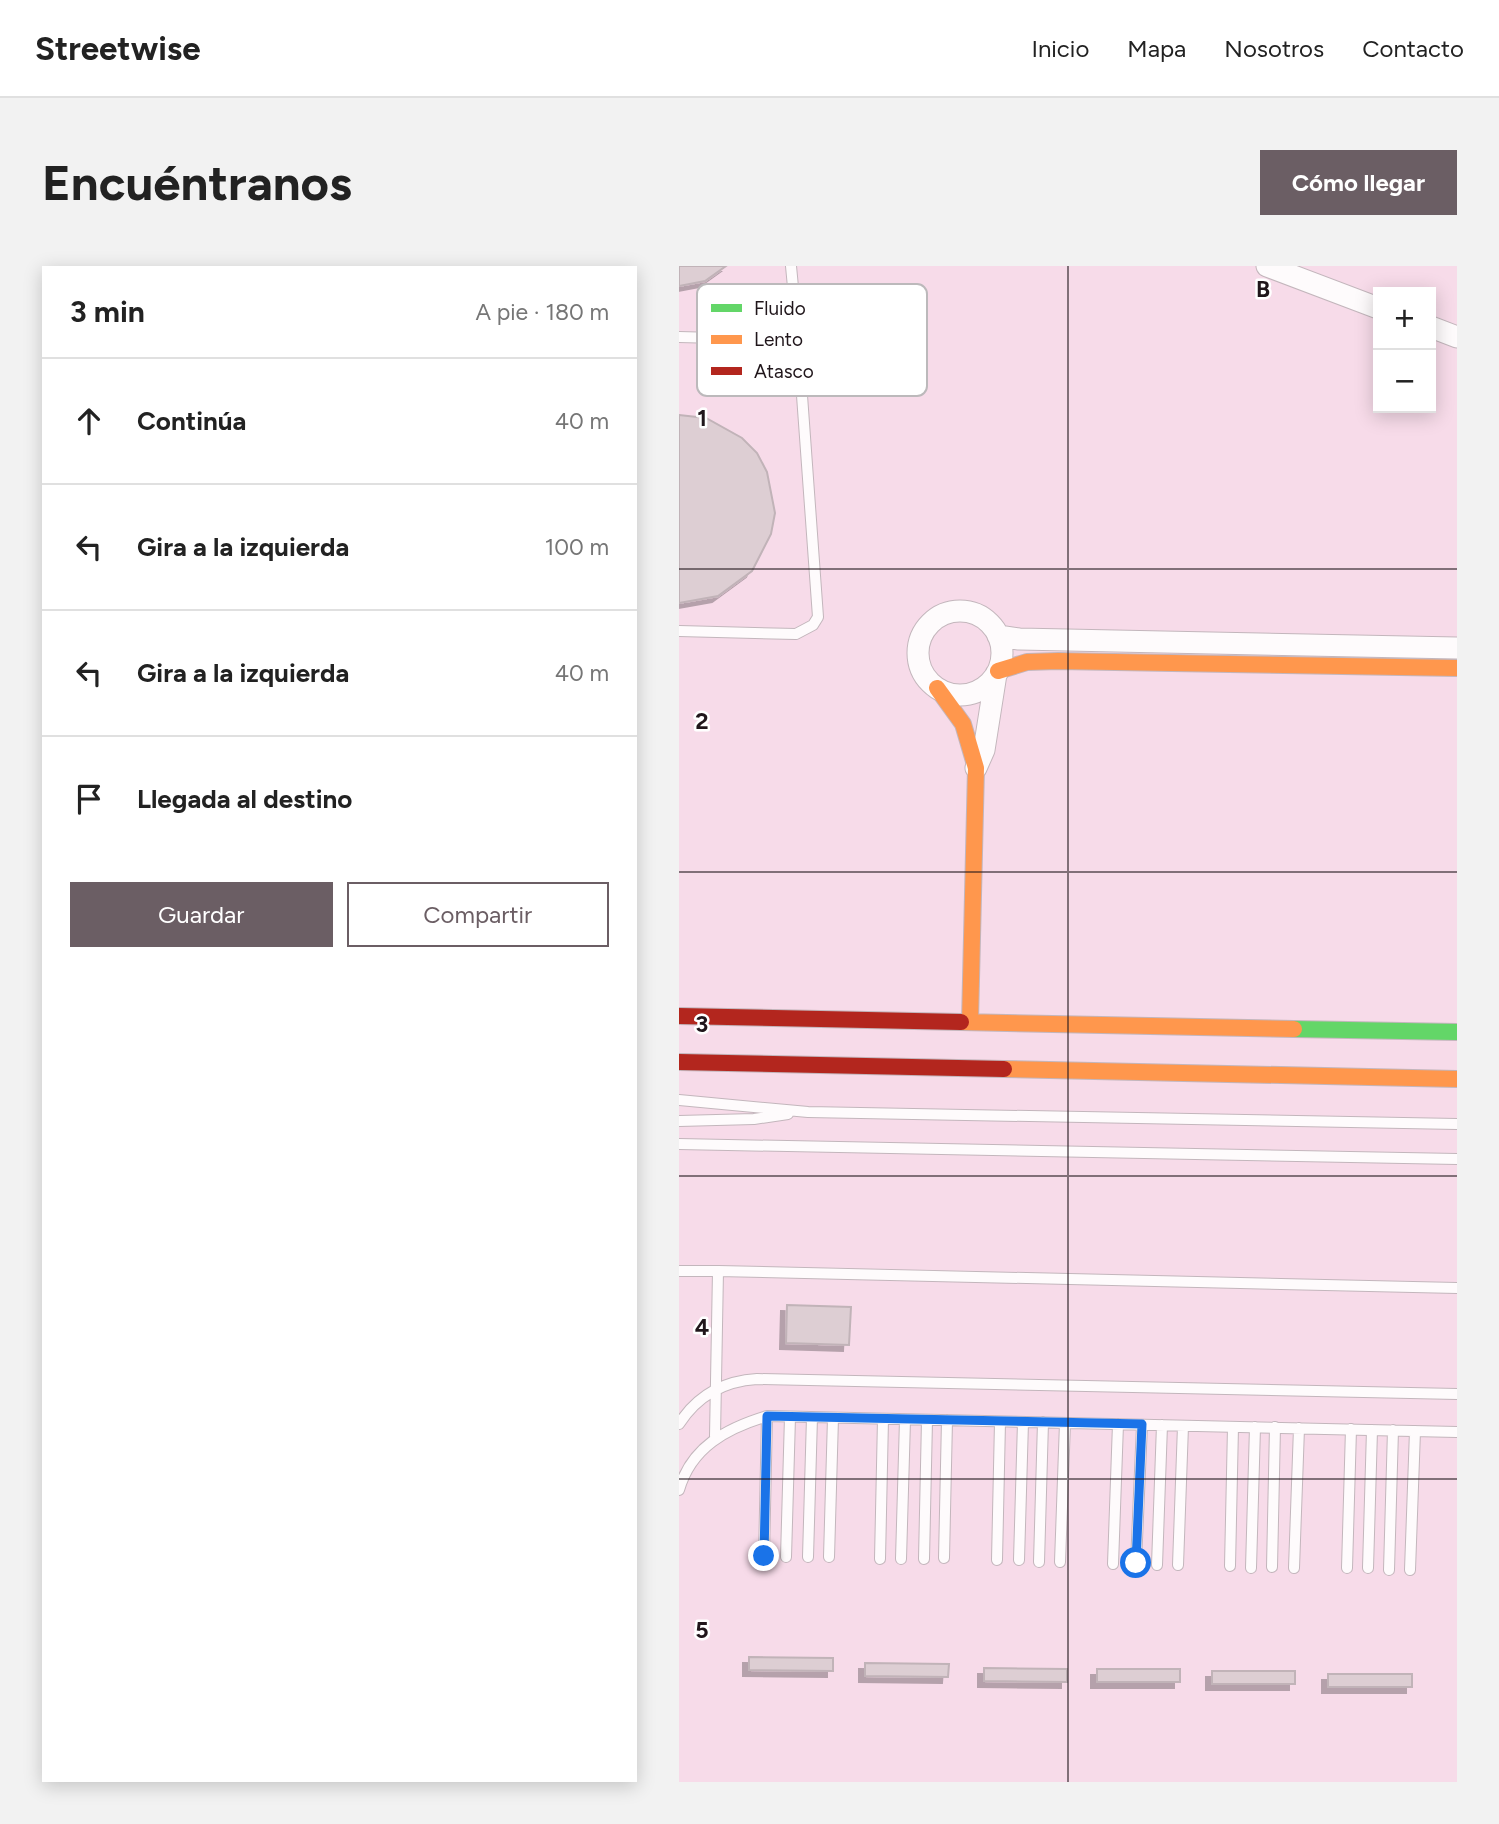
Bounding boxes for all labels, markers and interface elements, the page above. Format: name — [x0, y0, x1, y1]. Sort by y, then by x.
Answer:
text: Streetwise — [35, 29, 201, 68]
text: Inicio — [1031, 34, 1089, 63]
text: Mapa — [1127, 34, 1186, 63]
text: Nosotros — [1224, 34, 1324, 63]
text: Contacto — [1362, 34, 1464, 63]
button: Cómo llegar — [1260, 150, 1457, 215]
text: Encuéntranos — [42, 153, 352, 212]
text: B — [1256, 275, 1270, 303]
legend — [697, 284, 927, 396]
map controls — [1373, 287, 1436, 413]
button: + — [1373, 287, 1436, 350]
text: 3 min — [70, 293, 145, 330]
text: Fluido — [754, 297, 806, 320]
text: A pie · 180 m — [475, 298, 609, 326]
text: Lento — [754, 328, 803, 351]
button: − — [1373, 350, 1436, 413]
text: Atasco — [754, 360, 814, 383]
icon: ahead — [70, 402, 108, 440]
text: 1 — [697, 404, 707, 432]
text: Continúa — [137, 405, 246, 437]
text: 40 m — [555, 407, 609, 435]
icon: left — [70, 528, 108, 566]
text: Gira a la izquierda — [137, 531, 349, 563]
text: 100 m — [545, 533, 609, 561]
icon: left — [70, 654, 108, 692]
text: Gira a la izquierda — [137, 657, 349, 689]
text: 40 m — [555, 659, 609, 687]
text: 2 — [695, 707, 709, 735]
icon: arrive — [70, 780, 108, 818]
text: Llegada al destino — [137, 783, 352, 815]
button: Guardar — [70, 882, 333, 947]
button: Compartir — [347, 882, 609, 947]
text: 3 — [696, 1010, 708, 1038]
text: 4 — [695, 1313, 709, 1341]
route end — [748, 1540, 779, 1571]
route start — [1120, 1547, 1151, 1578]
text: 5 — [695, 1616, 709, 1644]

